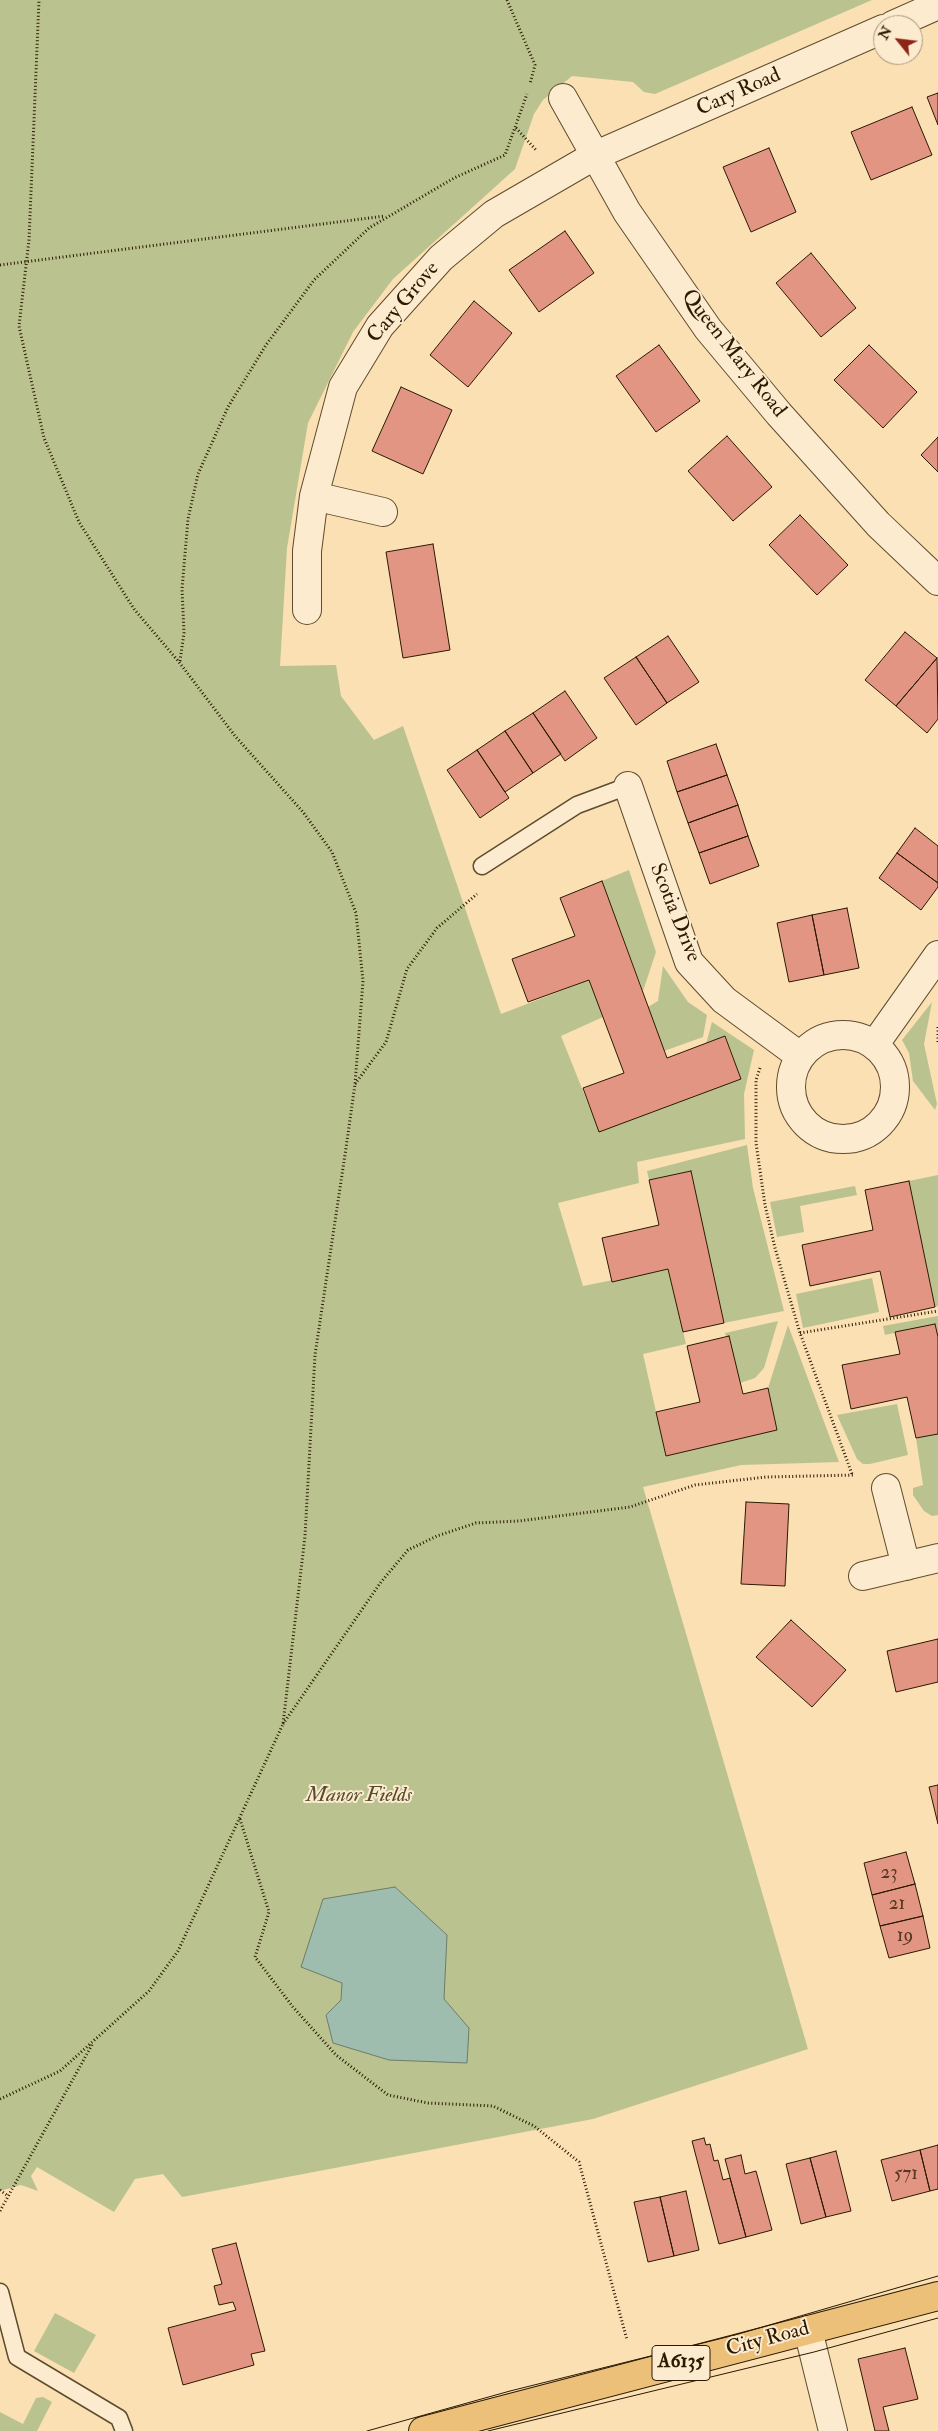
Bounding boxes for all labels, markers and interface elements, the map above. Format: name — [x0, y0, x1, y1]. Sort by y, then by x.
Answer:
north arrow — [873, 15, 923, 65]
text: N — [875, 23, 896, 43]
street label: Cary Road — [693, 63, 785, 123]
street label: Cary Grove — [363, 257, 445, 349]
street label: Queen Mary Road — [675, 285, 791, 423]
street label: Scotia Drive — [643, 860, 705, 966]
park label: Manor Fields — [306, 1783, 412, 1809]
house number: 23 — [881, 1863, 897, 1885]
house number: 21 — [889, 1894, 905, 1916]
house number: 19 — [897, 1926, 913, 1948]
house number: 571 — [894, 2164, 918, 2186]
street label: City Road — [724, 2317, 812, 2363]
road number: A6135 — [652, 2346, 710, 2380]

